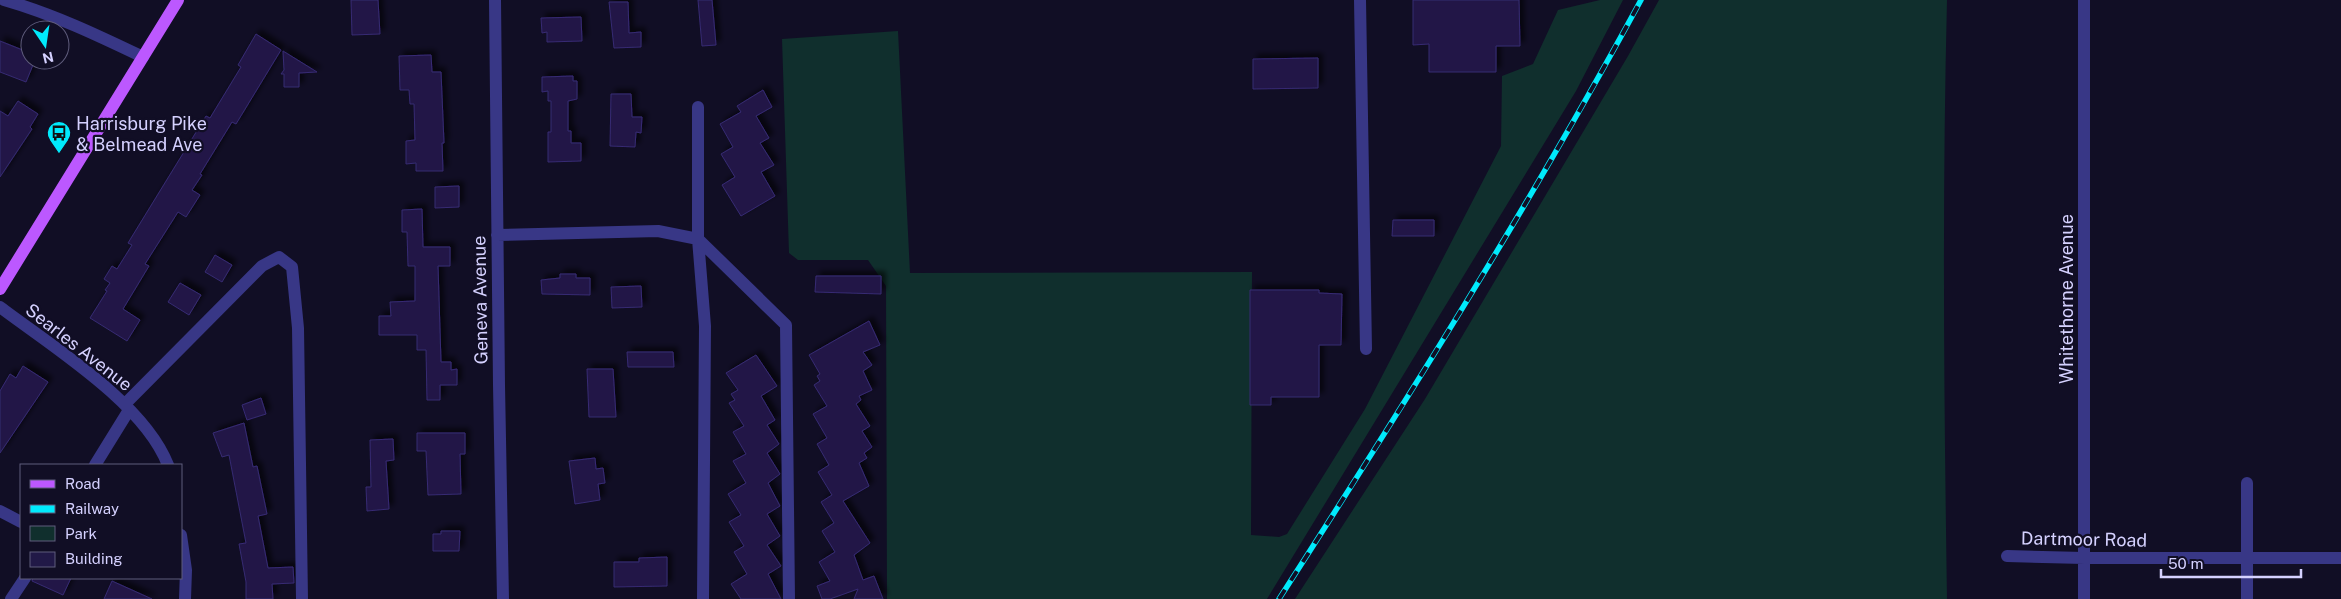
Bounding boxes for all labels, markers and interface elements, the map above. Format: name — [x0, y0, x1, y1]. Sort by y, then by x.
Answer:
north arrow — [20, 20, 70, 70]
text: N — [41, 49, 55, 67]
place label: Harrisburg Pike & Belmead Ave — [76, 113, 207, 155]
bus stop icon: Harrisburg Pike & Belmead Ave — [46, 120, 72, 154]
street label: Whitethorne Avenue — [2056, 214, 2077, 384]
street label: Geneva Avenue — [468, 235, 492, 365]
street label: Searles Avenue — [22, 299, 136, 395]
legend — [20, 464, 182, 579]
text: Road — [65, 475, 101, 492]
text: Railway — [65, 500, 119, 517]
text: Park — [65, 525, 97, 542]
street label: Dartmoor Road — [2021, 527, 2147, 551]
scale bar — [2161, 546, 2301, 578]
text: Building — [65, 550, 123, 567]
text: 50 m — [2168, 555, 2203, 572]

